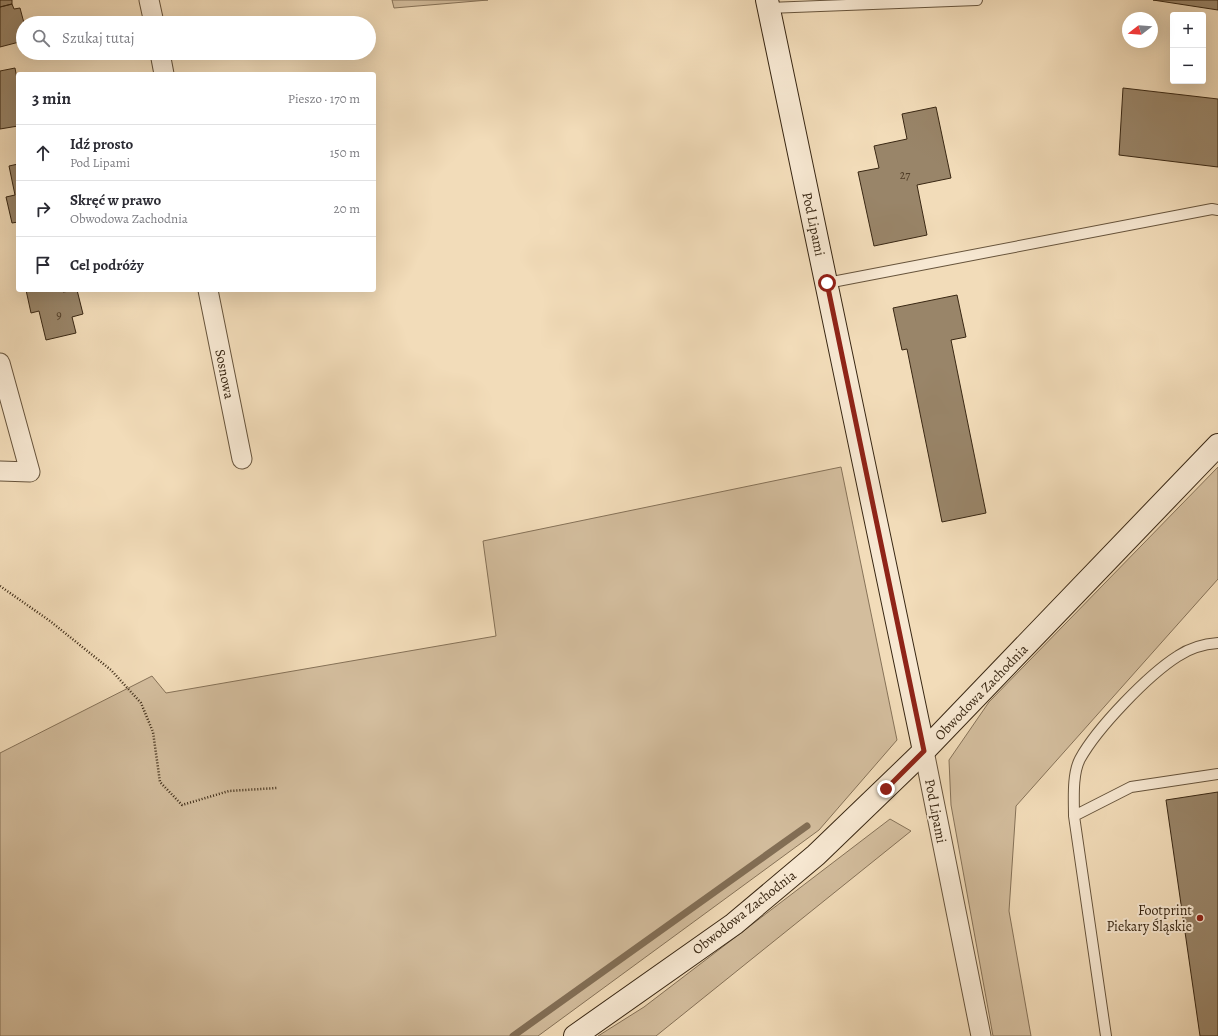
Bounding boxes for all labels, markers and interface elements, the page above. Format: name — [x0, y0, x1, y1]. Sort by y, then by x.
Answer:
north arrow — [1122, 12, 1158, 48]
map controls — [1170, 12, 1206, 84]
button: + — [1170, 12, 1206, 48]
search box — [16, 16, 376, 60]
icon: search — [30, 27, 52, 49]
text: Szukaj tutaj — [62, 28, 135, 48]
button: − — [1170, 48, 1206, 84]
text: 3 min — [32, 87, 71, 110]
text: Pieszo · 170 m — [288, 90, 360, 107]
text: Idź prosto — [70, 134, 133, 154]
icon: ahead — [32, 142, 54, 164]
text: 150 m — [330, 144, 360, 161]
text: Pod Lipami — [70, 154, 130, 171]
house number: 27 — [900, 167, 911, 183]
text: Skręć w prawo — [70, 190, 161, 210]
street label: Pod Lipami — [797, 190, 830, 258]
icon: right — [32, 198, 54, 220]
text: 20 m — [334, 200, 360, 217]
text: Obwodowa Zachodnia — [70, 210, 188, 227]
icon: arrive — [32, 254, 54, 276]
text: Cel podróży — [70, 255, 144, 275]
route start — [818, 274, 836, 292]
house number: 9 — [56, 307, 62, 323]
street label: Sosnowa — [210, 348, 239, 401]
street label: Obwodowa Zachodnia — [930, 640, 1033, 745]
street label: Pod Lipami — [920, 777, 951, 845]
route end — [877, 780, 895, 798]
street label: Obwodowa Zachodnia — [688, 866, 801, 959]
place label: Footprint Piekary Śląskie — [1106, 901, 1192, 936]
marker: Footprint Piekary Śląskie — [1195, 913, 1205, 923]

